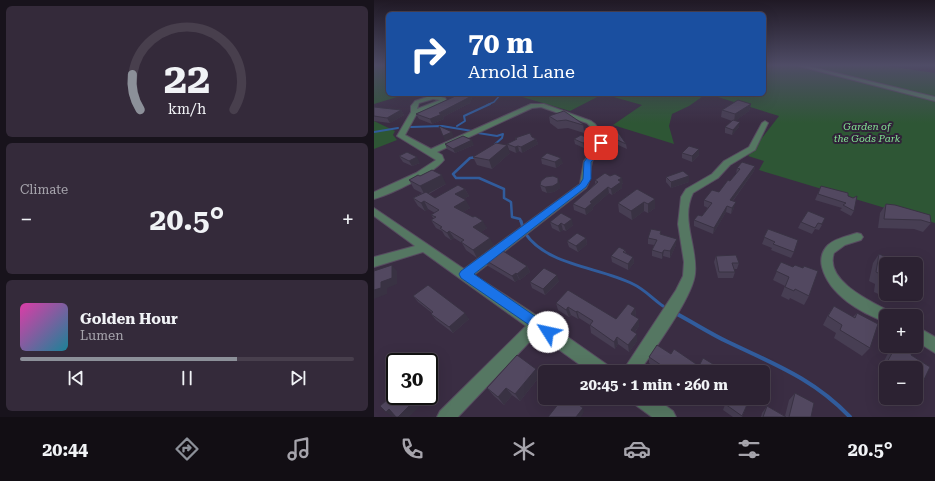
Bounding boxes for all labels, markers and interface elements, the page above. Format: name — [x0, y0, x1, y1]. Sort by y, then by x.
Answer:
text: 70 m — [468, 27, 533, 60]
icon: right — [402, 28, 454, 80]
text: 22 — [164, 53, 210, 102]
text: Arnold Lane — [468, 61, 575, 82]
text: km/h — [168, 100, 206, 116]
park label: Garden of the Gods Park — [834, 121, 901, 144]
pin — [584, 126, 618, 160]
icon: arrive — [590, 132, 612, 154]
text: Climate — [20, 182, 68, 197]
text: 20.5° — [150, 202, 224, 237]
text: − — [20, 207, 32, 232]
text: + — [342, 207, 354, 232]
map controls — [879, 257, 923, 405]
button: sound — [879, 257, 923, 301]
button: + — [879, 309, 923, 353]
text: Golden Hour — [80, 310, 178, 328]
position arrow — [527, 311, 569, 353]
text: Lumen — [80, 328, 124, 343]
speed limit sign: 30 — [386, 353, 438, 405]
button: − — [879, 361, 923, 405]
icon: previous — [65, 367, 87, 389]
icon: pause — [176, 367, 198, 389]
icon: next — [287, 367, 309, 389]
text: 20:45 · 1 min · 260 m — [580, 376, 728, 394]
icon: directions — [173, 435, 201, 463]
icon: music — [285, 435, 313, 463]
icon: phone — [398, 435, 426, 463]
icon: climate — [510, 435, 538, 463]
icon: car — [623, 435, 651, 463]
icon: filters — [735, 435, 763, 463]
text: 20:44 — [42, 439, 88, 460]
text: 20.5° — [848, 439, 893, 460]

